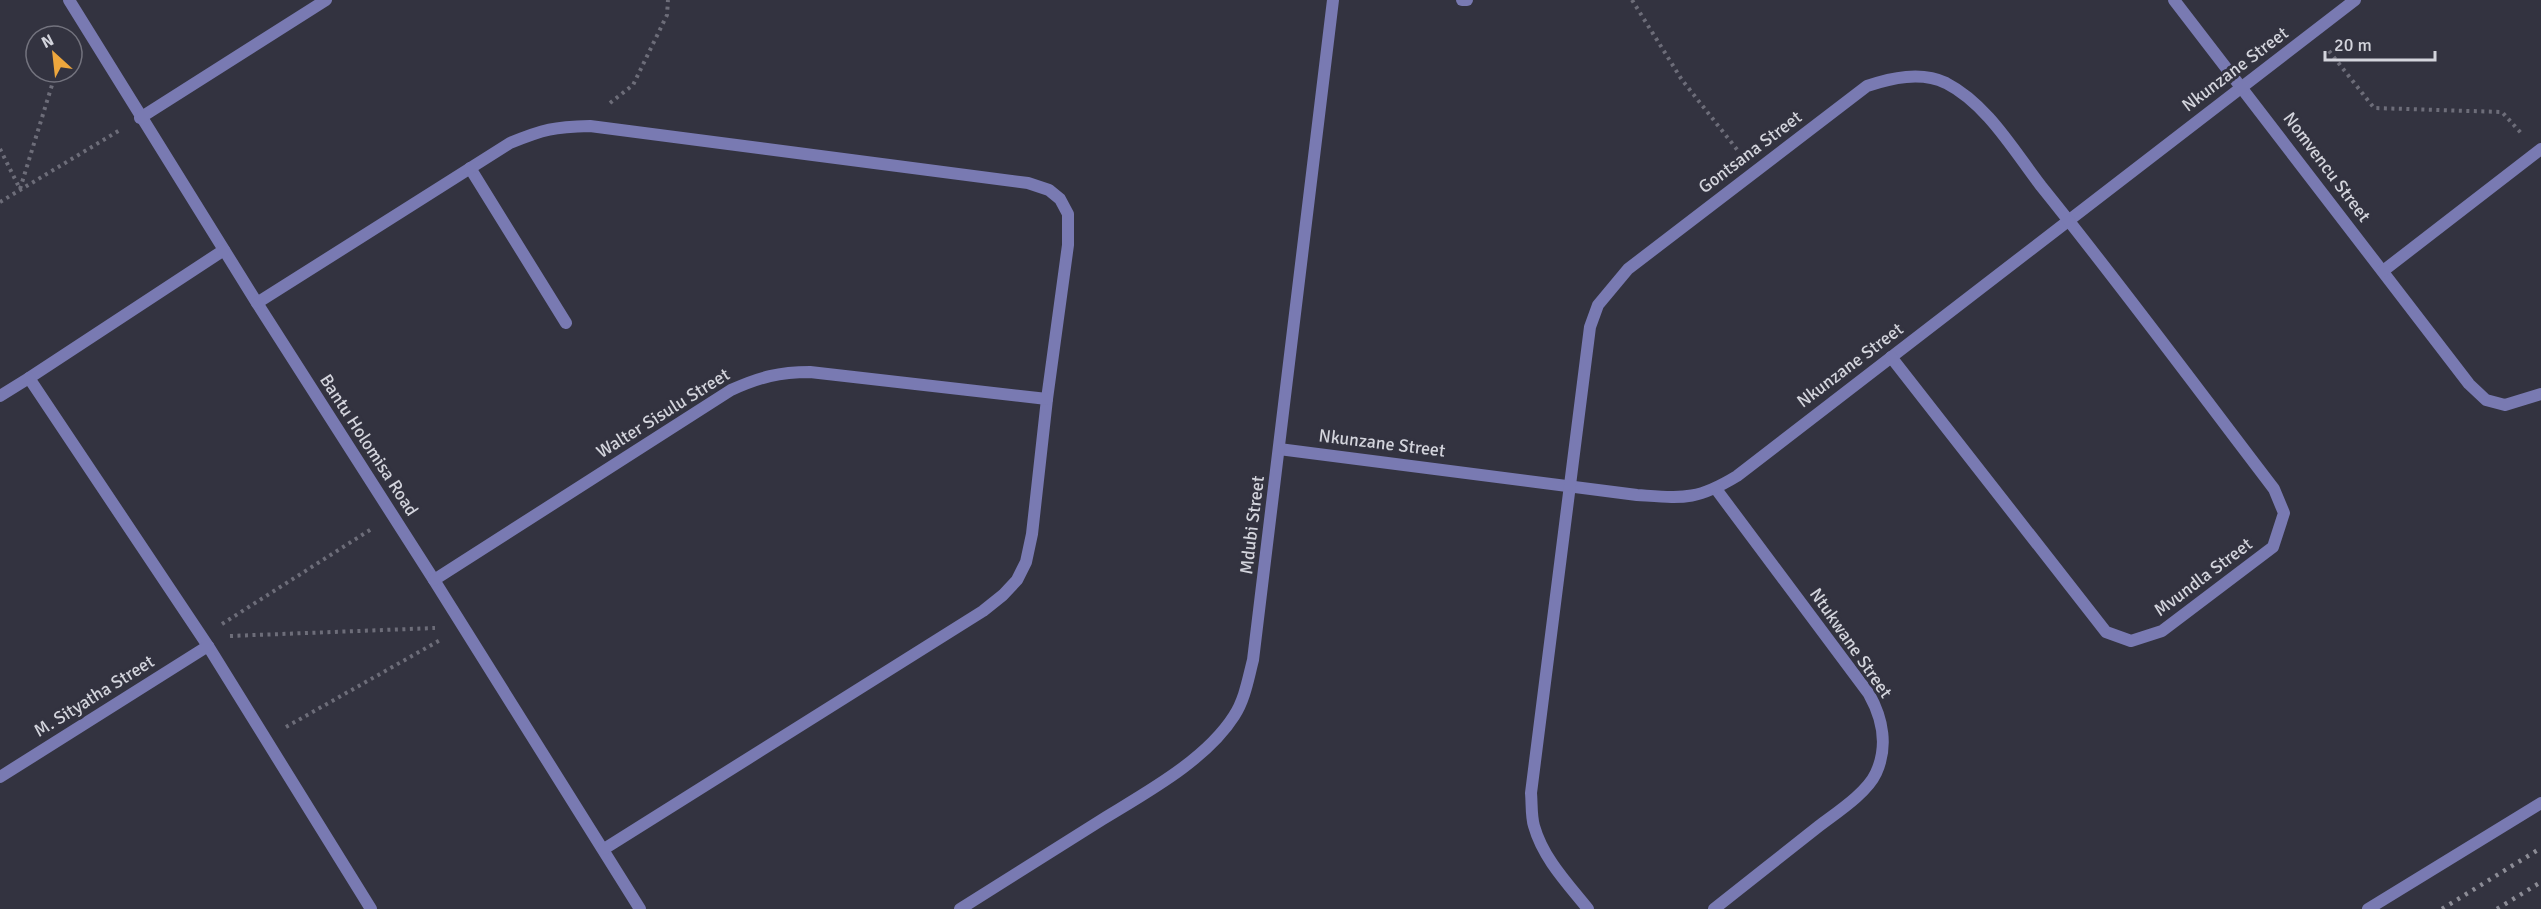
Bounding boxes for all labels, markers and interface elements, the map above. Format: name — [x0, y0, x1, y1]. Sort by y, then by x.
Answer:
street label: Nkunzane Street — [2177, 22, 2293, 116]
north arrow — [24, 24, 84, 84]
scale bar — [2325, 24, 2434, 62]
text: N — [38, 30, 57, 53]
text: 20 m — [2334, 34, 2372, 56]
street label: Gontsana Street — [1694, 106, 1806, 198]
street label: Nomvencu Street — [2279, 108, 2375, 226]
street label: Nkunzane Street — [1792, 318, 1908, 412]
street label: Walter Sisulu Street — [592, 363, 734, 463]
street label: Bantu Holomisa Road — [315, 370, 423, 520]
street label: Nkunzane Street — [1317, 424, 1447, 462]
street label: Mdubi Street — [1235, 474, 1269, 576]
street label: Mvundla Street — [2150, 533, 2256, 621]
street label: Ntukwane Street — [1805, 584, 1897, 702]
street label: M. Sityatha Street — [30, 650, 158, 742]

